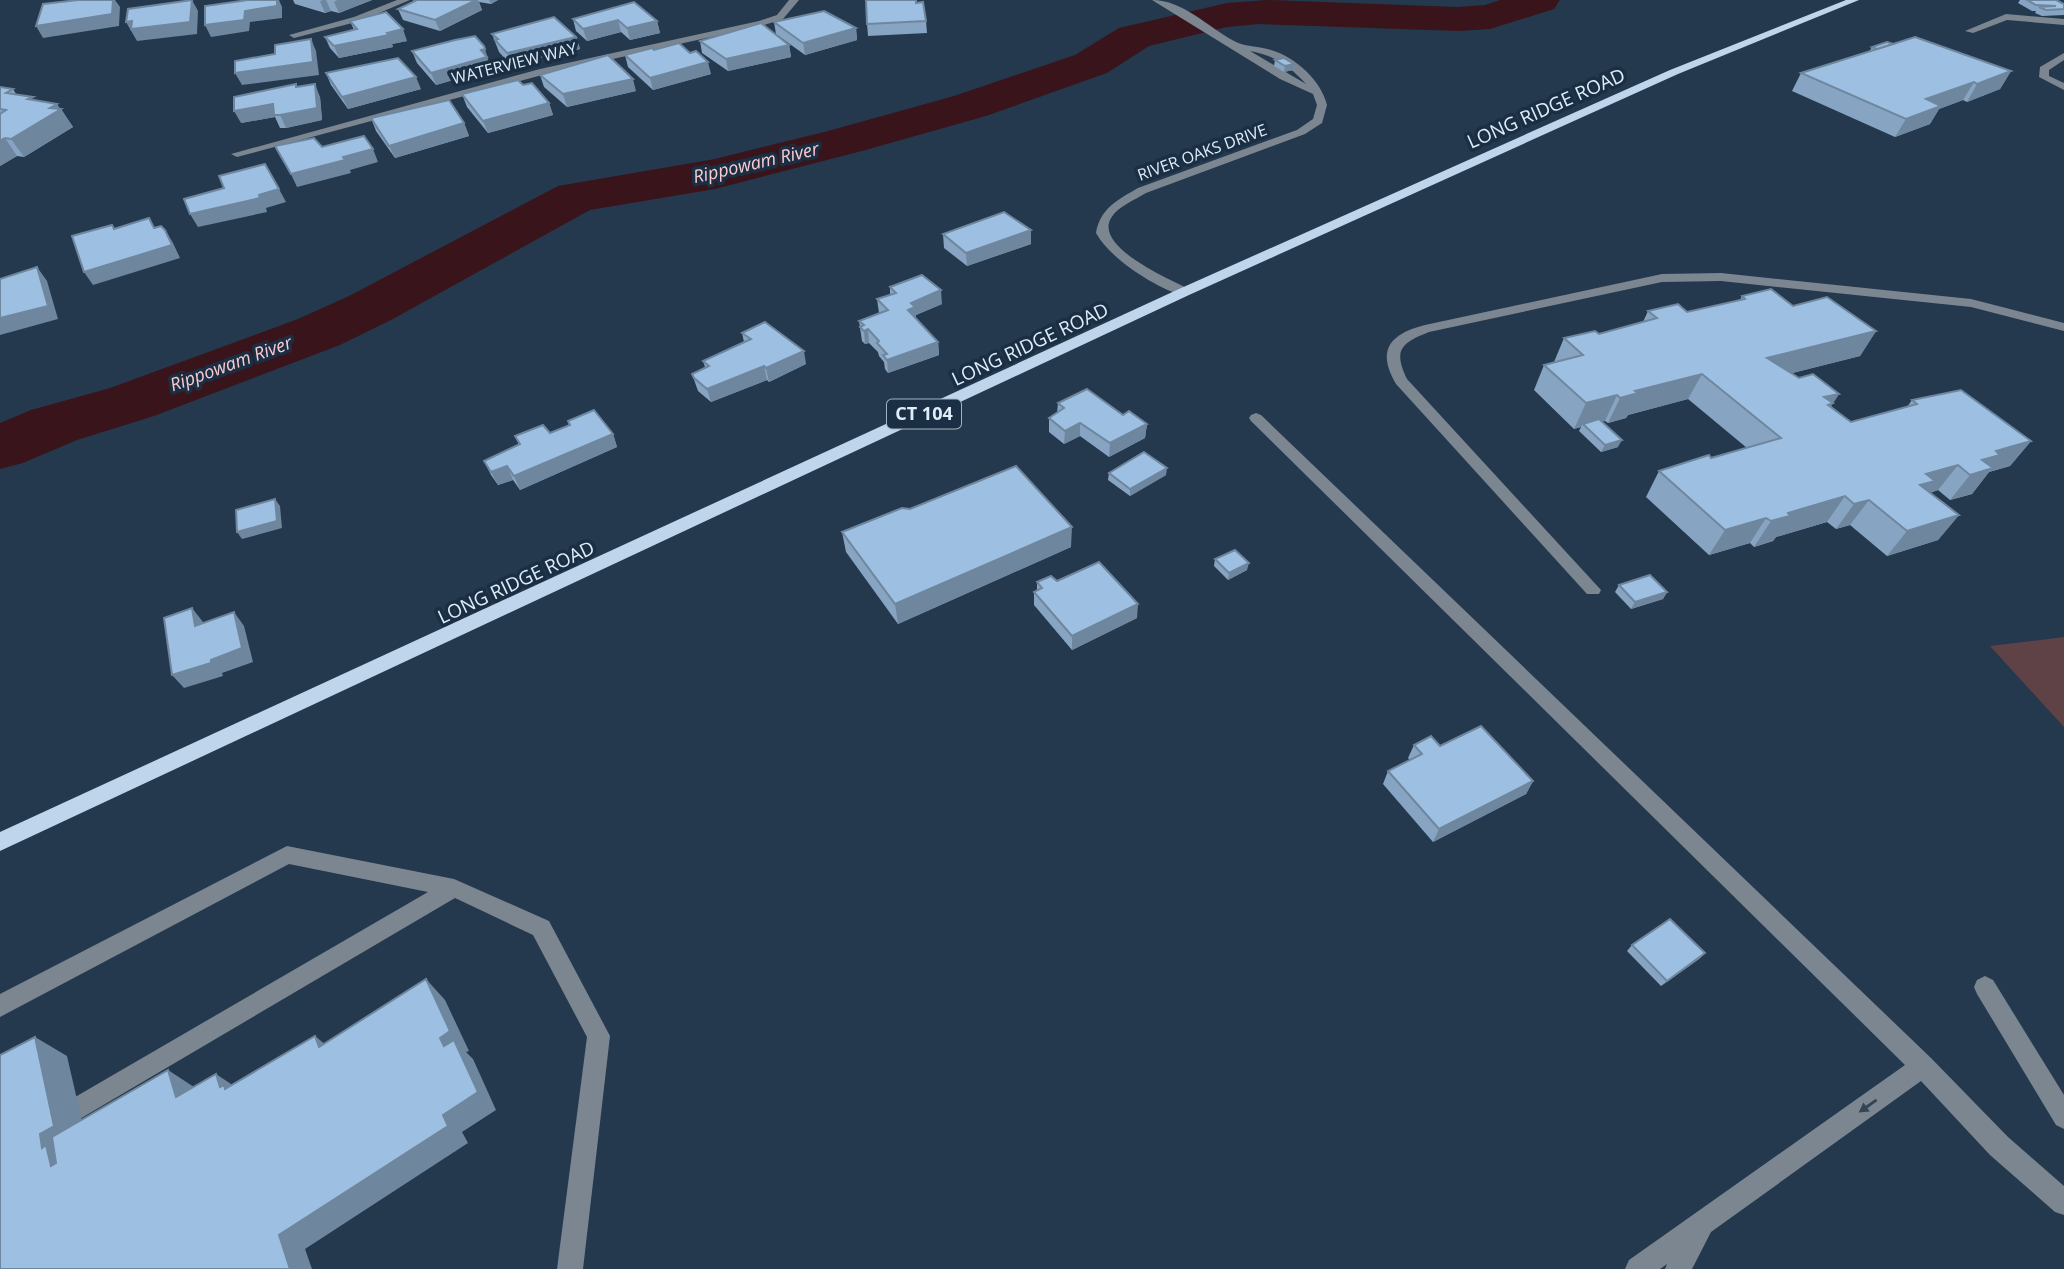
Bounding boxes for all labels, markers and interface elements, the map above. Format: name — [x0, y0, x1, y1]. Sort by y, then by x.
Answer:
street label: WATERVIEW WAY — [449, 37, 579, 89]
street label: LONG RIDGE ROAD — [1463, 62, 1629, 154]
street label: RIVER OAKS DRIVE — [1134, 118, 1270, 186]
water label: Rippowam River — [691, 136, 822, 188]
street label: LONG RIDGE ROAD — [947, 296, 1113, 392]
water label: Rippowam River — [166, 330, 296, 396]
road number: CT 104 — [887, 400, 961, 428]
street label: LONG RIDGE ROAD — [433, 534, 599, 630]
one-way arrow — [1859, 1099, 1877, 1113]

